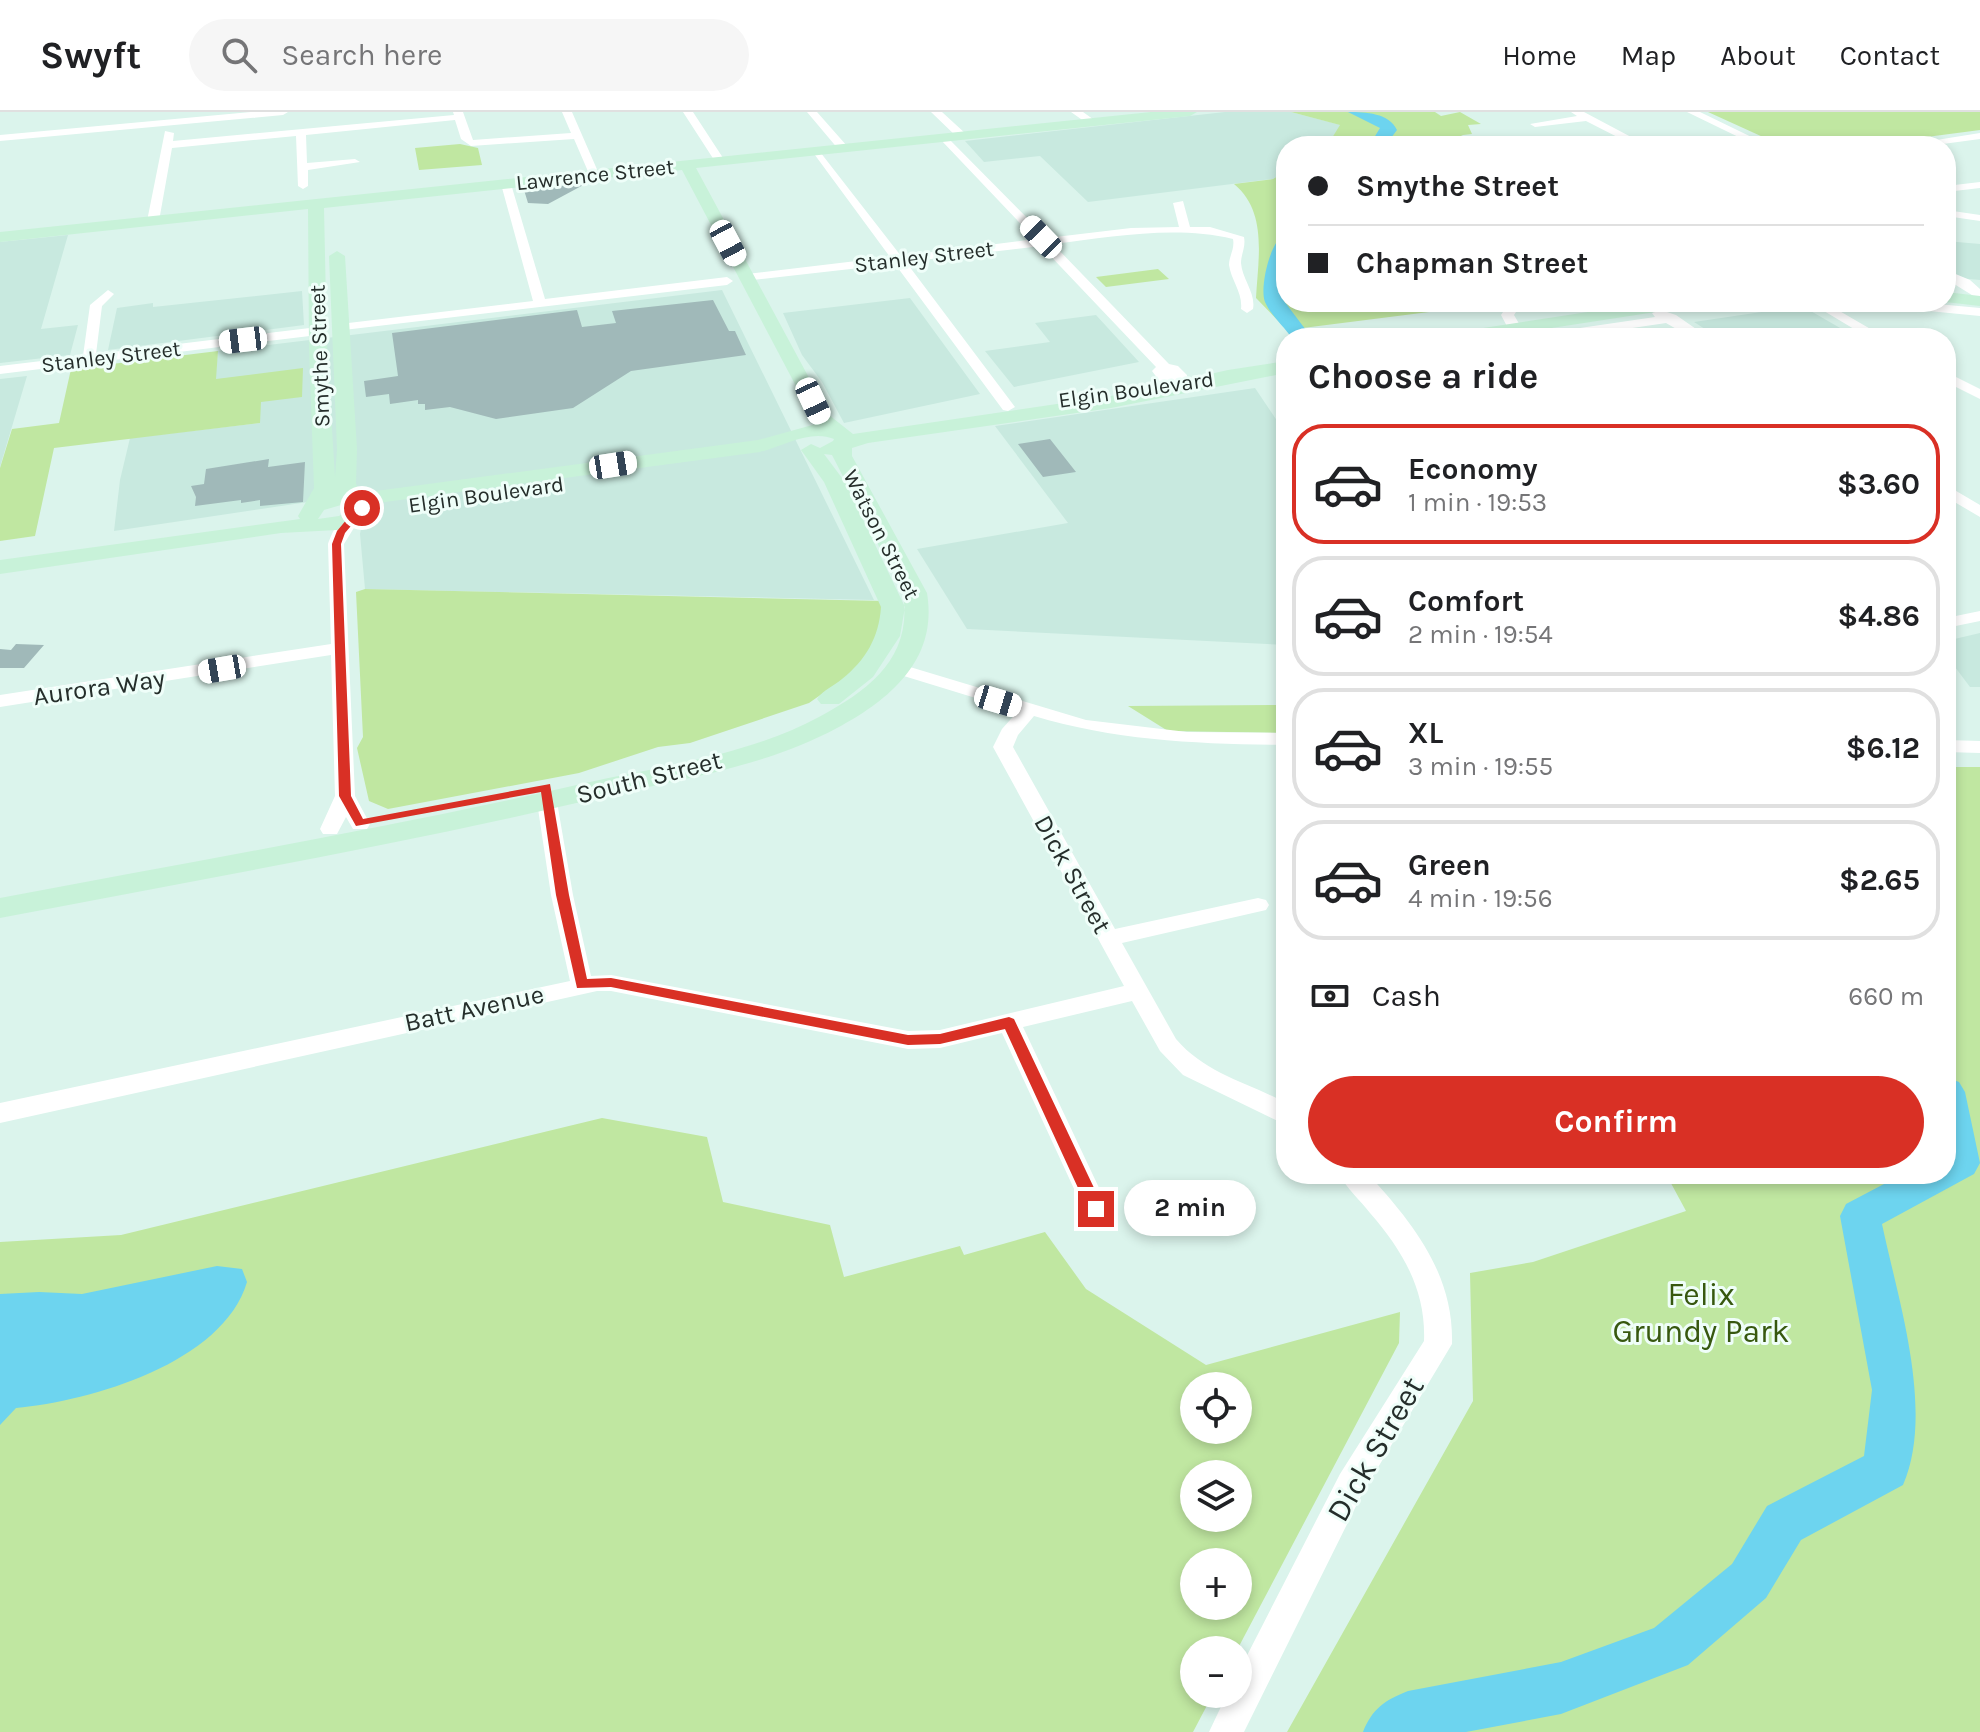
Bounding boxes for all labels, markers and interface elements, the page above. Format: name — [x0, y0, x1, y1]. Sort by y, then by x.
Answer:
search box — [189, 19, 749, 91]
text: Swyft — [40, 33, 141, 78]
icon: search — [217, 33, 261, 77]
text: Search here — [281, 37, 443, 73]
text: Home — [1502, 39, 1577, 72]
text: Map — [1621, 39, 1676, 72]
text: About — [1720, 39, 1796, 72]
text: Contact — [1840, 39, 1940, 72]
street label: Lawrence Street — [515, 154, 676, 196]
text: Smythe Street — [1356, 168, 1559, 204]
car — [1016, 211, 1066, 263]
car — [706, 216, 750, 270]
street label: Stanley Street — [853, 236, 995, 278]
text: Chapman Street — [1356, 245, 1588, 281]
street label: Smythe Street — [305, 284, 335, 428]
car — [218, 325, 268, 355]
street label: Stanley Street — [40, 336, 182, 378]
text: Choose a ride — [1308, 355, 1538, 397]
street label: Elgin Boulevard — [1057, 366, 1216, 414]
car — [792, 374, 834, 428]
icon: car — [1312, 448, 1384, 520]
car — [587, 449, 639, 481]
text: Economy — [1408, 451, 1538, 487]
street label: Watson Street — [837, 465, 925, 604]
text: $3.60 — [1837, 466, 1920, 502]
street label: Elgin Boulevard — [407, 471, 566, 519]
text: 1 min · 19:53 — [1408, 487, 1547, 518]
route start — [344, 490, 380, 526]
icon: car — [1312, 580, 1384, 652]
text: Comfort — [1408, 583, 1524, 619]
text: $4.86 — [1837, 598, 1920, 634]
text: 2 min · 19:54 — [1408, 619, 1553, 650]
car — [196, 653, 248, 685]
street label: Aurora Way — [31, 663, 167, 712]
car — [972, 683, 1024, 719]
icon: car — [1312, 712, 1384, 784]
text: XL — [1408, 715, 1443, 751]
text: $6.12 — [1846, 730, 1920, 766]
street label: South Street — [573, 744, 725, 811]
text: 3 min · 19:55 — [1408, 751, 1553, 782]
street label: Dick Street — [1027, 810, 1118, 939]
icon: car — [1312, 844, 1384, 916]
text: Green — [1408, 847, 1491, 883]
text: $2.65 — [1839, 862, 1920, 898]
text: 4 min · 19:56 — [1408, 883, 1553, 914]
icon: cash — [1308, 974, 1352, 1018]
text: Cash — [1372, 978, 1441, 1014]
street label: Batt Avenue — [402, 979, 547, 1038]
text: 660 m — [1848, 981, 1924, 1012]
button: Confirm — [1308, 1076, 1924, 1168]
callout: 2 min — [1124, 1181, 1256, 1237]
route end — [1078, 1191, 1114, 1227]
text: 2 min — [1154, 1192, 1226, 1223]
park label: Felix Grundy Park — [1612, 1276, 1790, 1350]
street label: Dick Street — [1319, 1370, 1432, 1528]
map controls — [1180, 1372, 1252, 1708]
button: locate — [1180, 1372, 1252, 1444]
button: layers — [1180, 1460, 1252, 1532]
button: + — [1180, 1548, 1252, 1620]
button: − — [1180, 1636, 1252, 1708]

